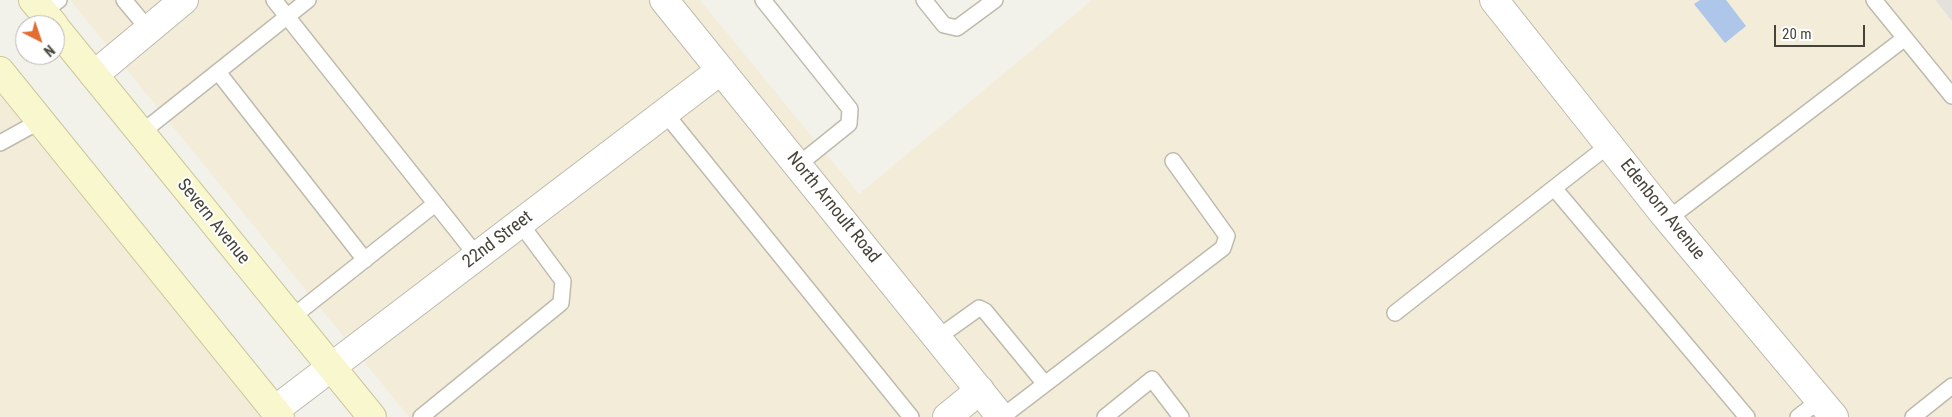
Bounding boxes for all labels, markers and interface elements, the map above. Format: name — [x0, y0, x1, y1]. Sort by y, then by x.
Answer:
north arrow — [15, 15, 65, 65]
scale bar — [1777, 15, 1868, 47]
text: 20 m — [1782, 25, 1812, 43]
text: N — [41, 42, 58, 59]
street label: North Arnoult Road — [782, 148, 884, 268]
street label: Edenborn Avenue — [1615, 155, 1709, 265]
street label: Severn Avenue — [172, 175, 254, 269]
street label: 22nd Street — [459, 207, 537, 273]

